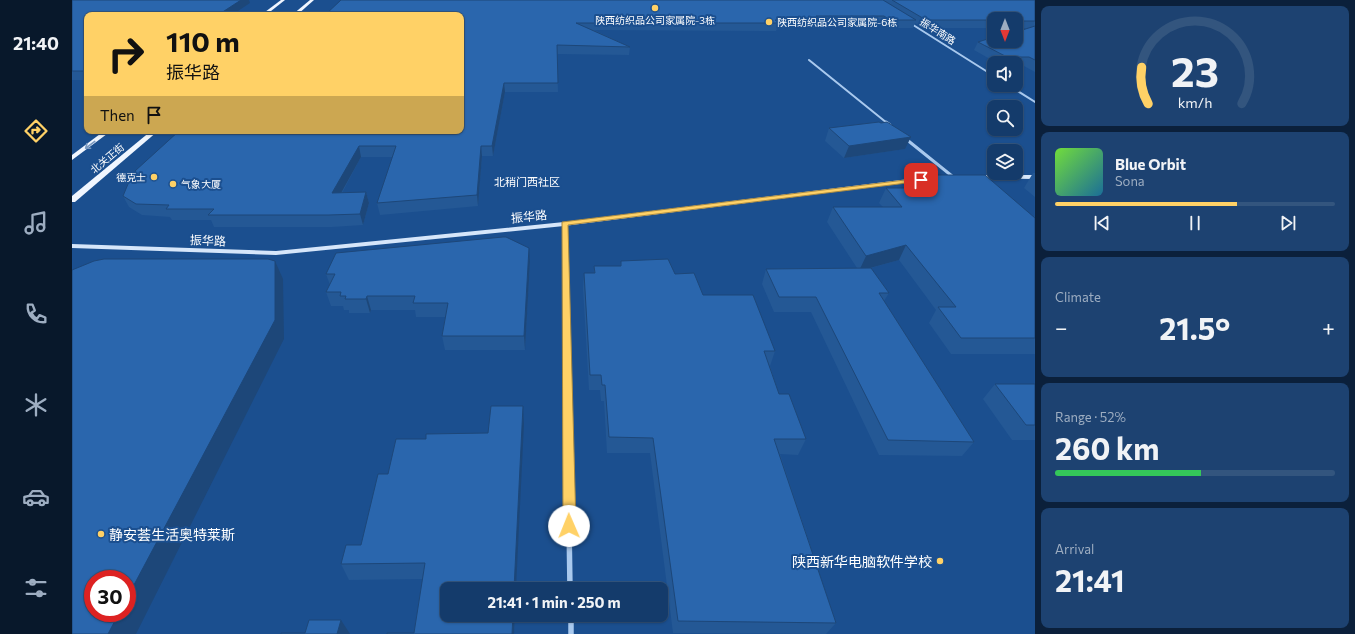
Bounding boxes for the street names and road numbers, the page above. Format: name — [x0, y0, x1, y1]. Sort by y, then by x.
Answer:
street label: 振华南路 — [918, 15, 958, 47]
street label: 北关正街 — [88, 141, 126, 175]
street label: 振华路 — [510, 207, 548, 225]
street label: 振华路 — [190, 232, 226, 248]

